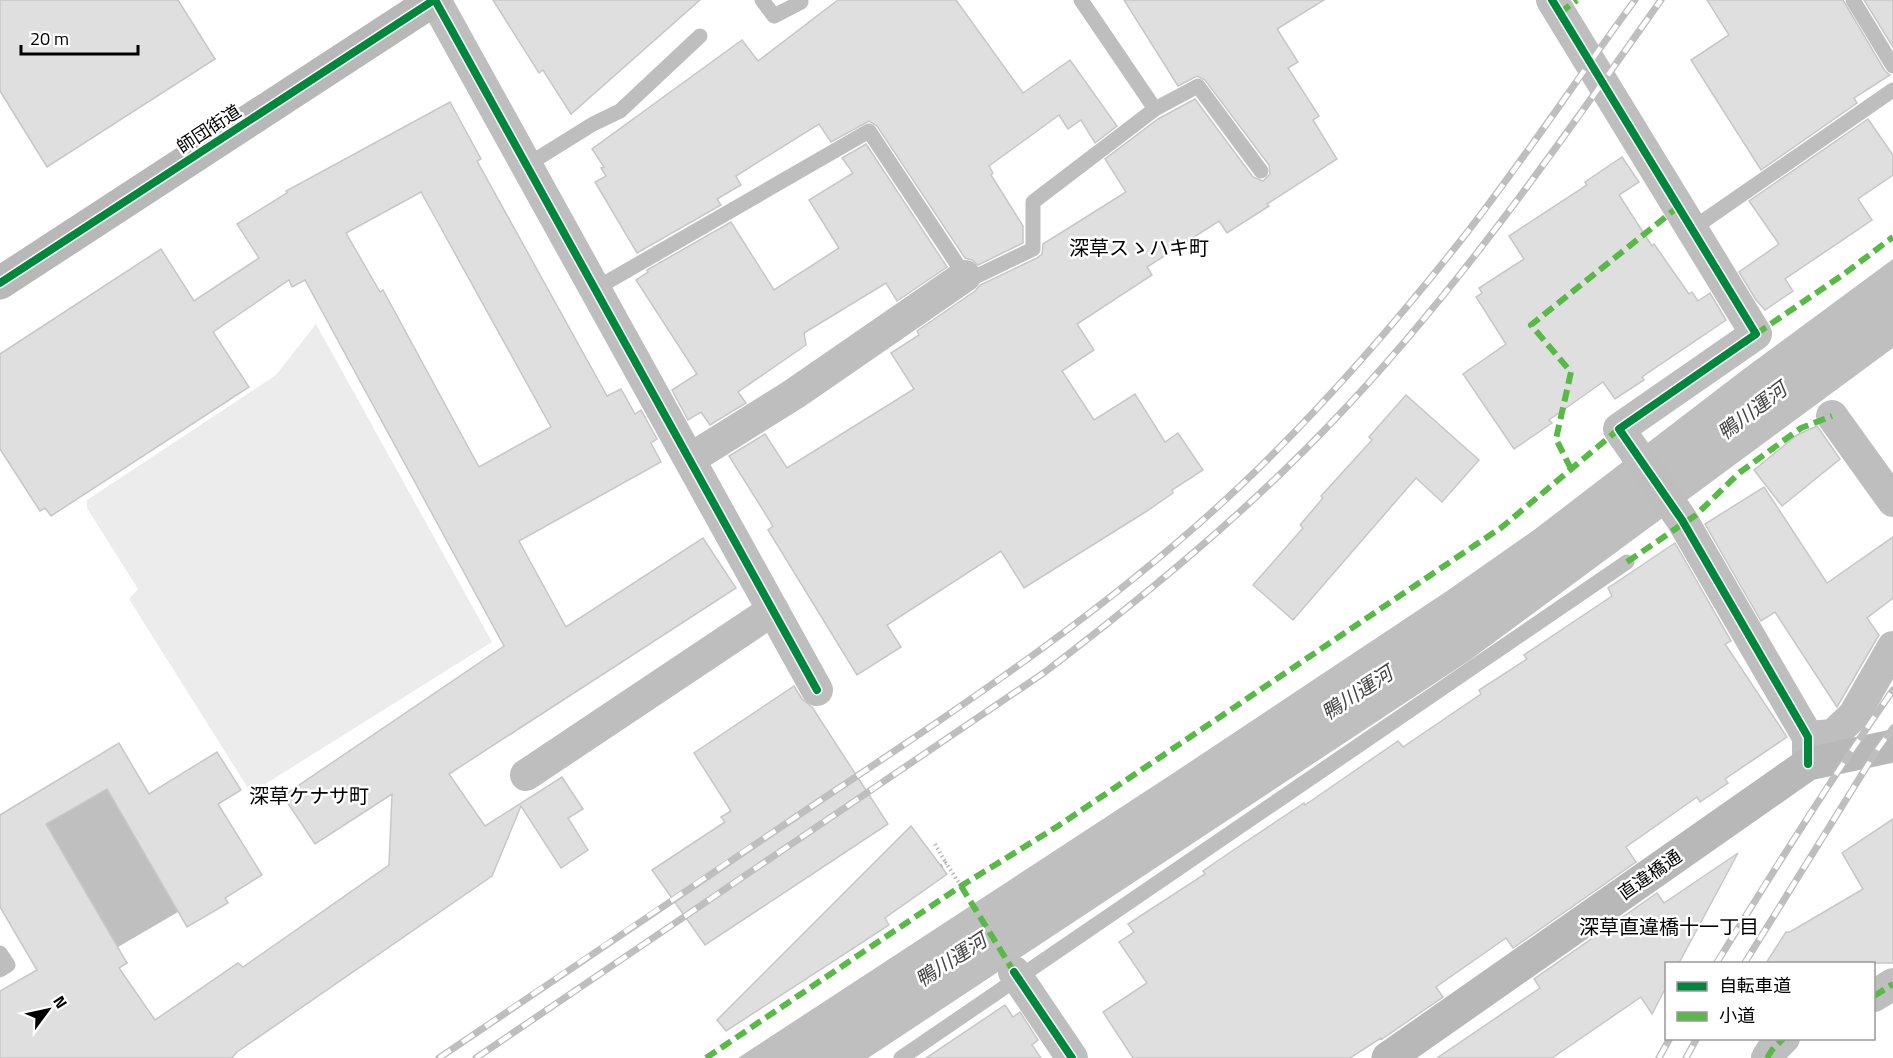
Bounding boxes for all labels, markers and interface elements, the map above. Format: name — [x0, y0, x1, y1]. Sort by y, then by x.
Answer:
scale bar — [21, 18, 138, 56]
text: 20 m — [30, 25, 69, 52]
street label: 師団街道 — [171, 98, 246, 160]
district label: 深草スゝハキ町 — [1069, 232, 1209, 263]
water label: 鴨川運河 — [1710, 372, 1796, 447]
water label: 鴨川運河 — [1315, 656, 1402, 727]
district label: 深草ケナサ町 — [249, 780, 369, 811]
street label: 直違橋通 — [1612, 843, 1687, 906]
district label: 深草直違橋十一丁目 — [1579, 911, 1759, 942]
water label: 鴨川運河 — [909, 923, 996, 994]
legend — [1665, 962, 1875, 1040]
text: 自転車道 — [1719, 972, 1791, 999]
north arrow — [18, 980, 78, 1040]
text: N — [47, 991, 74, 1013]
text: 小道 — [1719, 1002, 1755, 1029]

